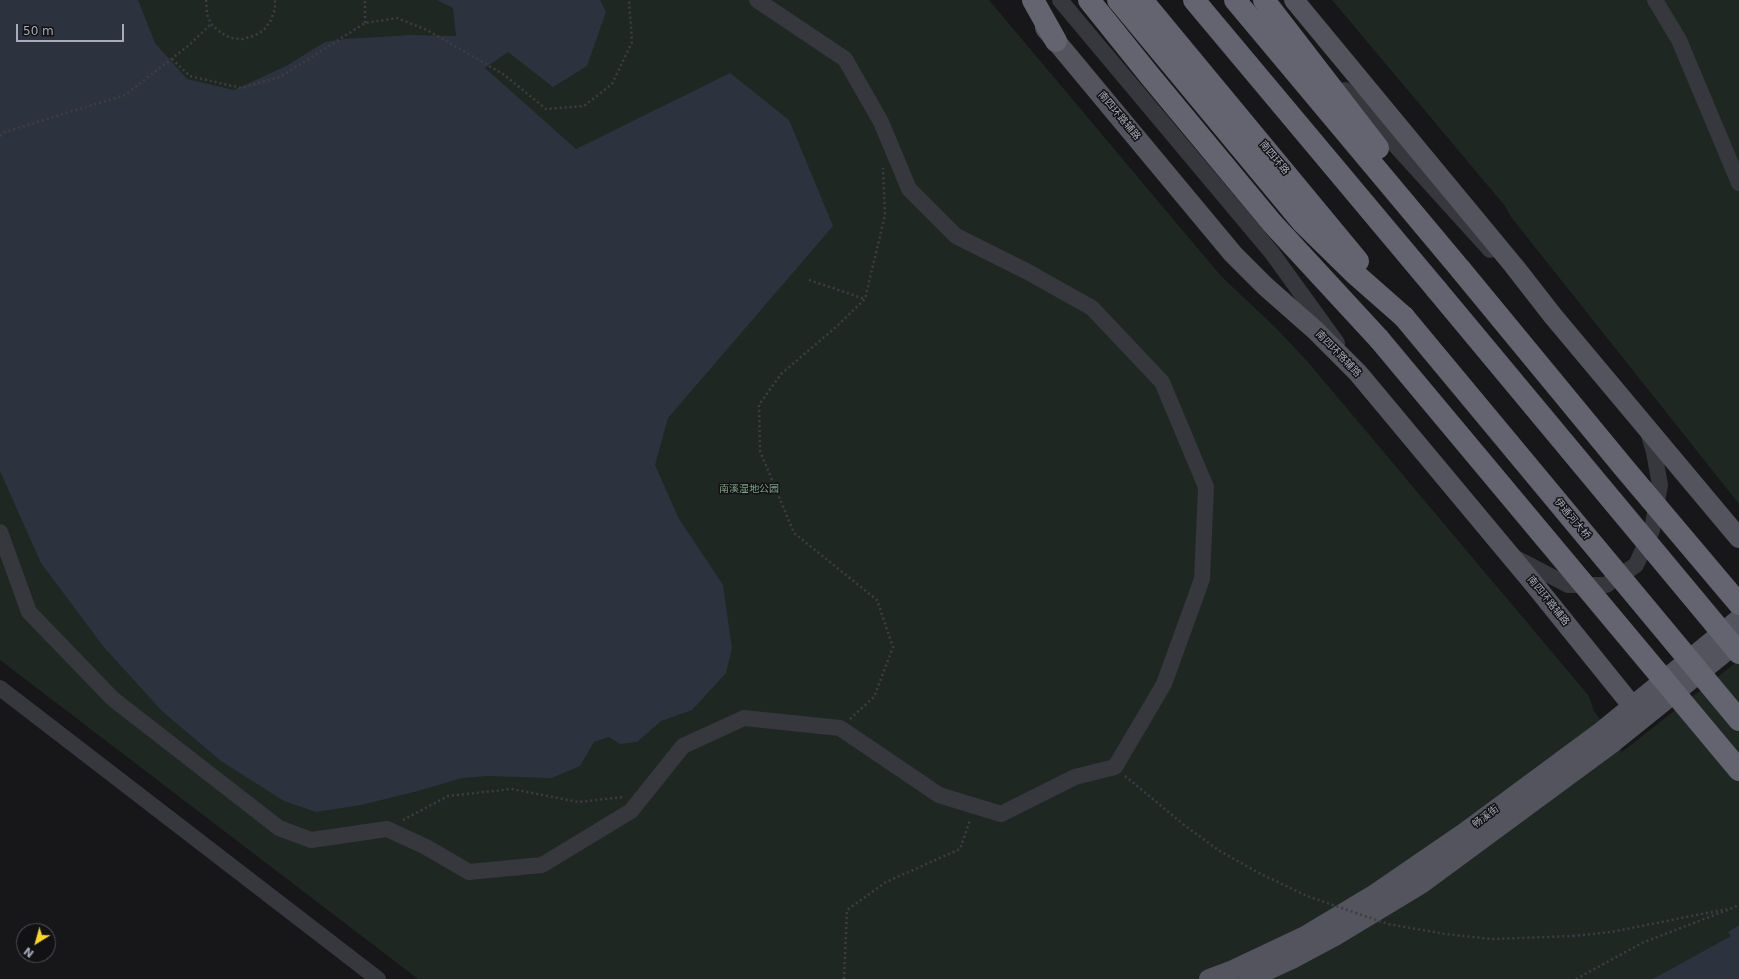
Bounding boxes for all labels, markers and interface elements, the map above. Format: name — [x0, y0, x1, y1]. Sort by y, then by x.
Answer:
scale bar — [18, 16, 126, 42]
text: 50 m — [23, 24, 54, 38]
street label: 南四环路辅路 — [1095, 89, 1143, 143]
street label: 南四环路 — [1257, 139, 1291, 177]
street label: 南四环路辅路 — [1313, 328, 1363, 380]
park label: 南溪湿地公园 — [719, 483, 779, 495]
street label: 伊通河大桥 — [1551, 496, 1593, 542]
street label: 南四环路辅路 — [1524, 574, 1572, 628]
street label: 畅溪街 — [1470, 803, 1502, 831]
north arrow — [16, 923, 56, 963]
text: N — [21, 944, 37, 960]

